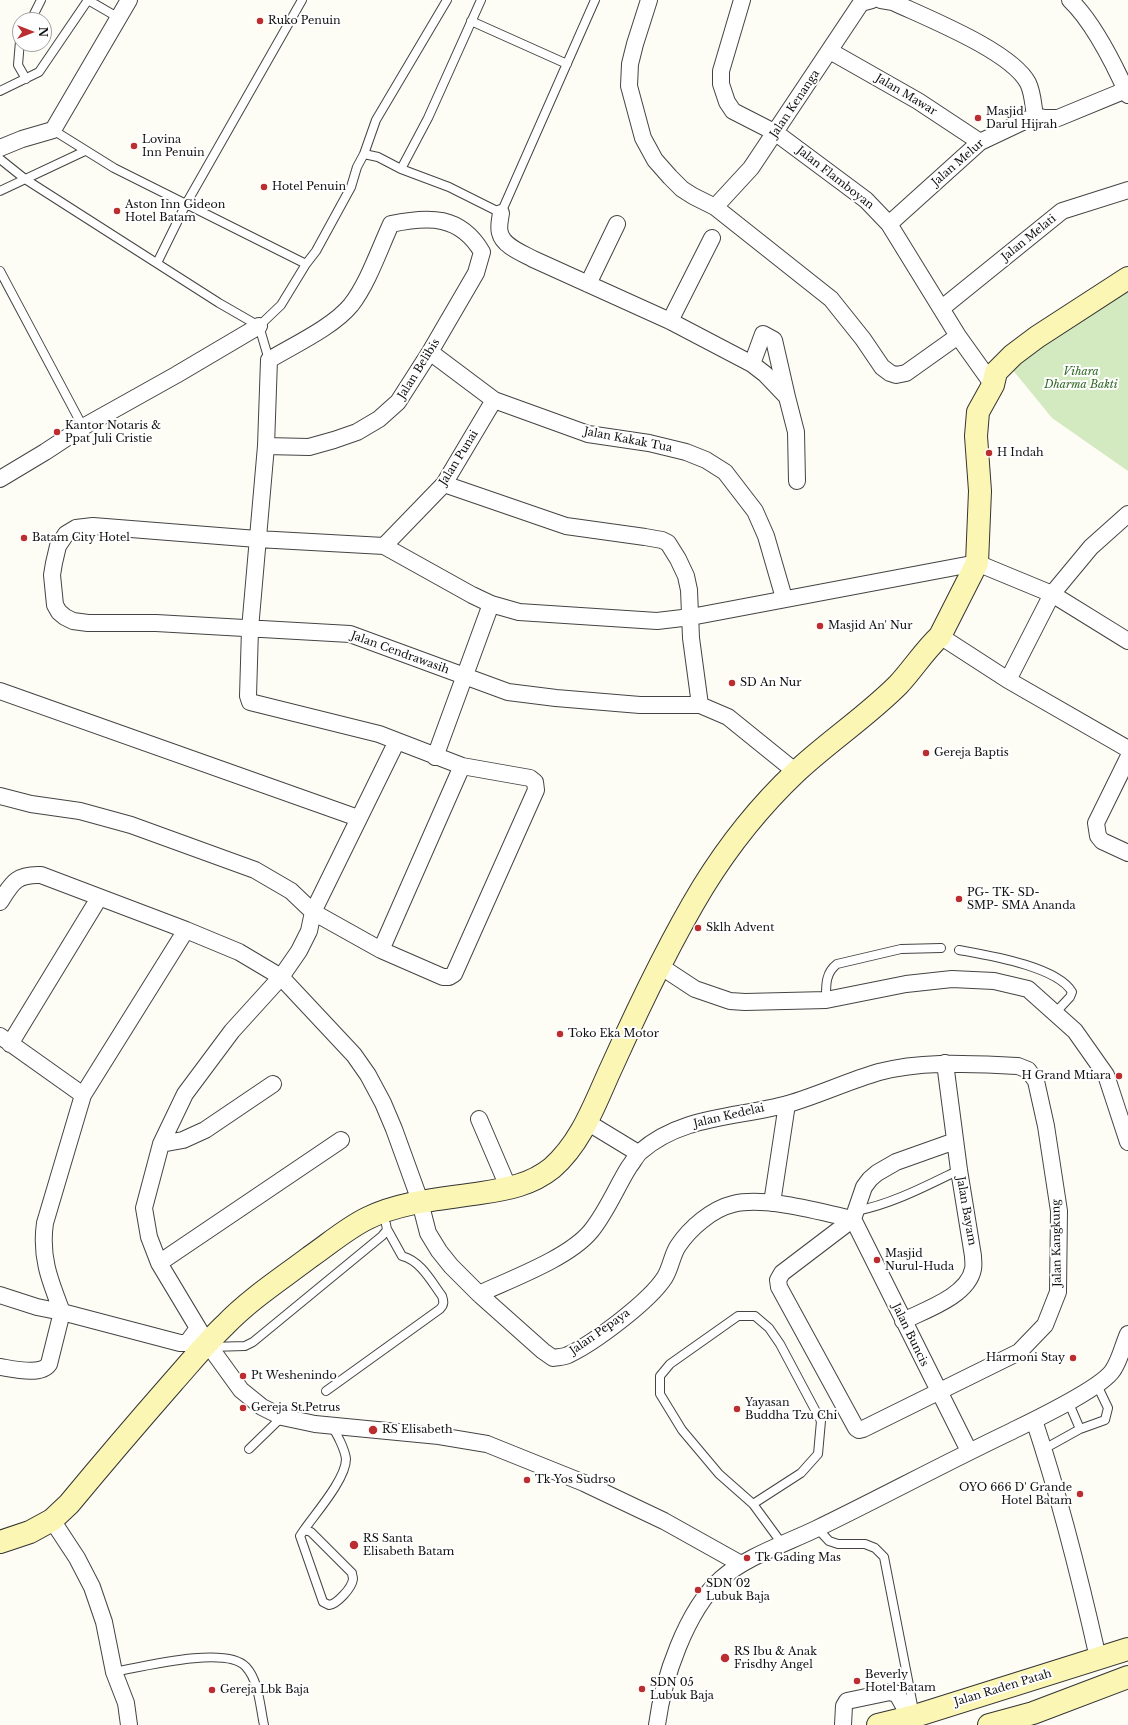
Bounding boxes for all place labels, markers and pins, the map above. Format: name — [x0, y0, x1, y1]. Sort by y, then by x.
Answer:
place label: Ruko Penuin — [268, 14, 341, 28]
marker: Ruko Penuin — [255, 16, 265, 26]
place label: Masjid Darul Hijrah — [986, 105, 1057, 131]
marker: Masjid Darul Hijrah — [973, 113, 983, 123]
place label: Lovina Inn Penuin — [142, 133, 205, 159]
marker: Lovina Inn Penuin — [129, 141, 139, 151]
place label: Hotel Penuin — [272, 180, 346, 194]
marker: Hotel Penuin — [259, 182, 269, 192]
place label: Aston Inn Gideon Hotel Batam — [125, 198, 225, 224]
marker: Aston Inn Gideon Hotel Batam — [112, 206, 122, 216]
place label: Kantor Notaris & Ppat Juli Cristie — [65, 419, 161, 445]
marker: Kantor Notaris & Ppat Juli Cristie — [52, 427, 62, 437]
place label: H Indah — [997, 446, 1044, 460]
marker: H Indah — [984, 448, 994, 458]
place label: Batam City Hotel — [32, 531, 130, 545]
marker: Batam City Hotel — [19, 533, 29, 543]
place label: Masjid An' Nur — [828, 619, 912, 633]
marker: Masjid An' Nur — [815, 621, 825, 631]
place label: SD An Nur — [740, 676, 801, 690]
marker: SD An Nur — [727, 678, 737, 688]
place label: Gereja Baptis — [934, 746, 1009, 760]
marker: Gereja Baptis — [921, 748, 931, 758]
place label: PG- TK- SD- SMP- SMA Ananda — [967, 886, 1076, 912]
marker: PG- TK- SD- SMP- SMA Ananda — [954, 894, 964, 904]
place label: Sklh Advent — [706, 921, 774, 935]
marker: Sklh Advent — [693, 923, 703, 933]
place label: Toko Eka Motor — [568, 1027, 659, 1041]
marker: Toko Eka Motor — [555, 1029, 565, 1039]
place label: H Grand Mtiara — [1021, 1069, 1111, 1083]
marker: H Grand Mtiara — [1114, 1071, 1124, 1081]
place label: Masjid Nurul-Huda — [885, 1247, 954, 1273]
marker: Masjid Nurul-Huda — [872, 1255, 882, 1265]
place label: Harmoni Stay — [986, 1351, 1065, 1365]
marker: Harmoni Stay — [1068, 1353, 1078, 1363]
place label: Pt Weshenindo — [251, 1369, 337, 1383]
marker: Pt Weshenindo — [238, 1371, 248, 1381]
place label: Yayasan Buddha Tzu Chi — [745, 1396, 837, 1422]
place label: Gereja St.Petrus — [251, 1401, 340, 1415]
marker: Gereja St.Petrus — [238, 1403, 248, 1413]
marker: Yayasan Buddha Tzu Chi — [732, 1404, 742, 1414]
place label: RS Elisabeth — [382, 1423, 453, 1437]
marker: RS Elisabeth — [367, 1424, 379, 1436]
place label: Tk Yos Sudrso — [535, 1473, 615, 1487]
marker: Tk Yos Sudrso — [522, 1475, 532, 1485]
place label: OYO 666 D' Grande Hotel Batam — [959, 1481, 1072, 1507]
marker: OYO 666 D' Grande Hotel Batam — [1075, 1489, 1085, 1499]
place label: RS Santa Elisabeth Batam — [363, 1532, 454, 1558]
marker: RS Santa Elisabeth Batam — [348, 1539, 360, 1551]
place label: Tk Gading Mas — [755, 1551, 841, 1565]
marker: Tk Gading Mas — [742, 1553, 752, 1563]
place label: SDN 02 Lubuk Baja — [706, 1577, 770, 1603]
marker: SDN 02 Lubuk Baja — [693, 1585, 703, 1595]
place label: RS Ibu & Anak Frisdhy Angel — [734, 1645, 817, 1671]
marker: RS Ibu & Anak Frisdhy Angel — [719, 1652, 731, 1664]
place label: Beverly Hotel Batam — [865, 1668, 936, 1694]
place label: SDN 05 Lubuk Baja — [650, 1676, 714, 1702]
marker: Beverly Hotel Batam — [852, 1676, 862, 1686]
place label: Gereja Lbk Baja — [220, 1683, 309, 1697]
marker: SDN 05 Lubuk Baja — [637, 1684, 647, 1694]
marker: Gereja Lbk Baja — [207, 1685, 217, 1695]

